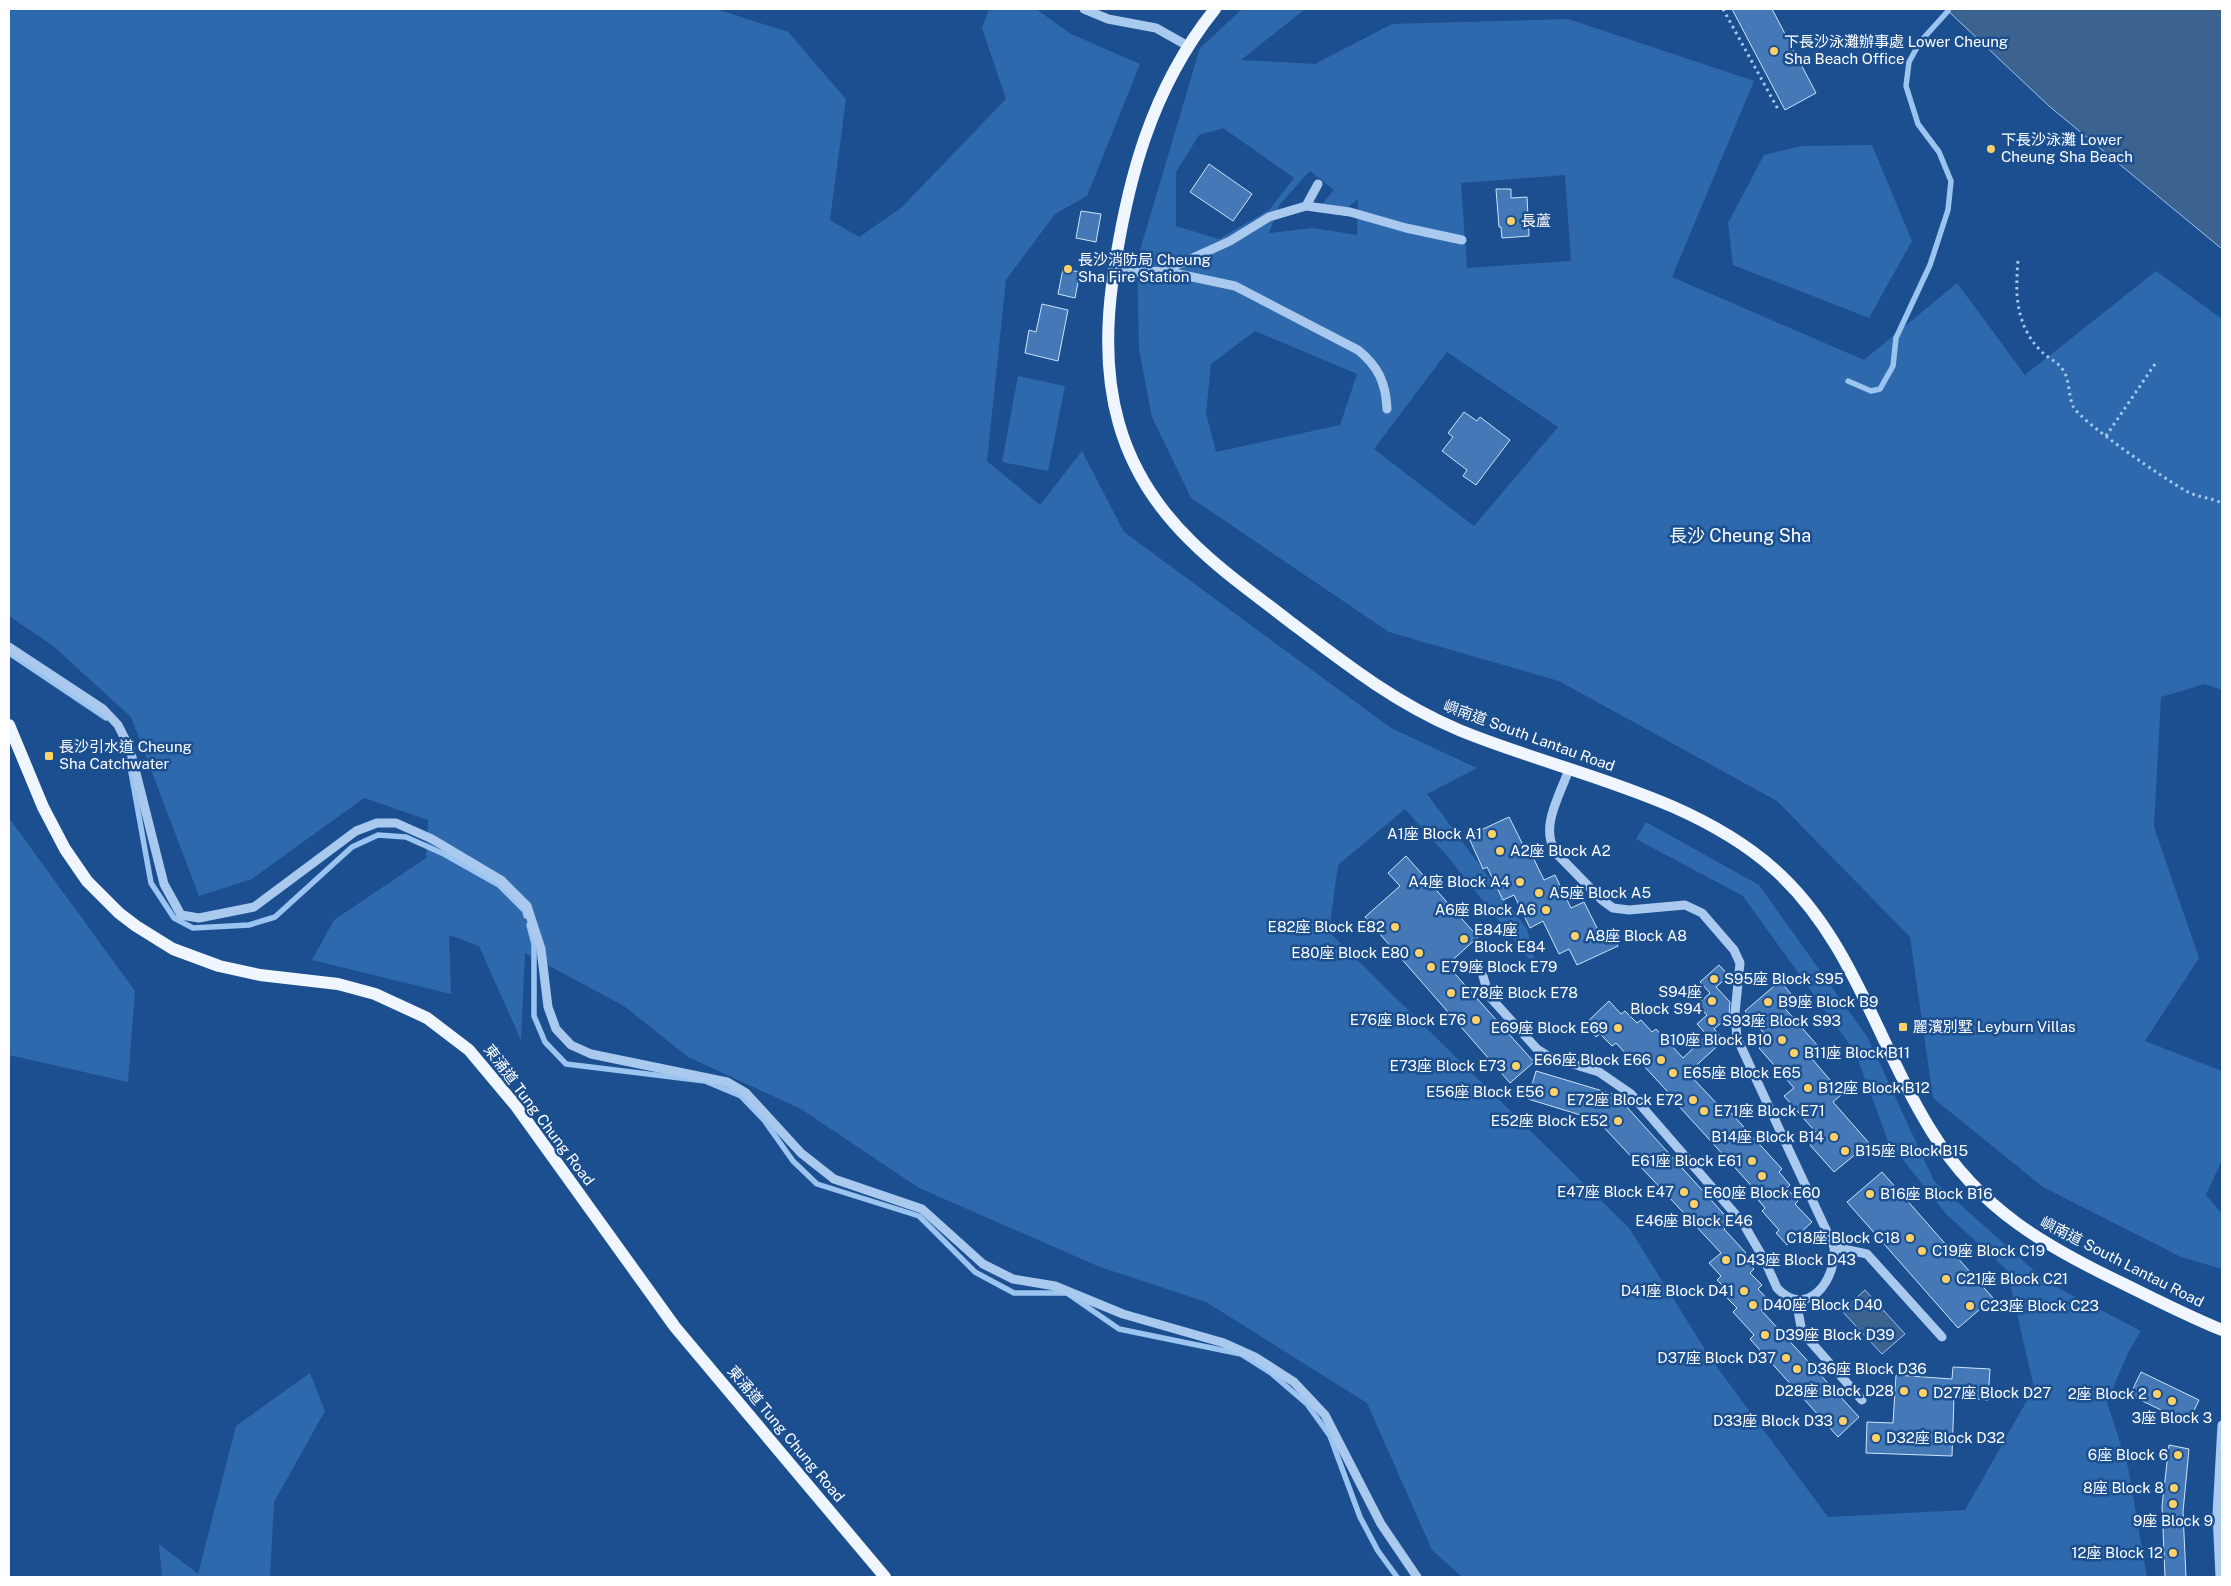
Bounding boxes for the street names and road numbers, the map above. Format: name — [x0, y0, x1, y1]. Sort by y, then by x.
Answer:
street label: 嶼南道 South Lantau Road — [1441, 697, 1617, 774]
street label: 東涌道 Tung Chung Road — [481, 1041, 598, 1189]
street label: 嶼南道 South Lantau Road — [2038, 1213, 2207, 1310]
street label: 東涌道 Tung Chung Road — [725, 1362, 848, 1505]

